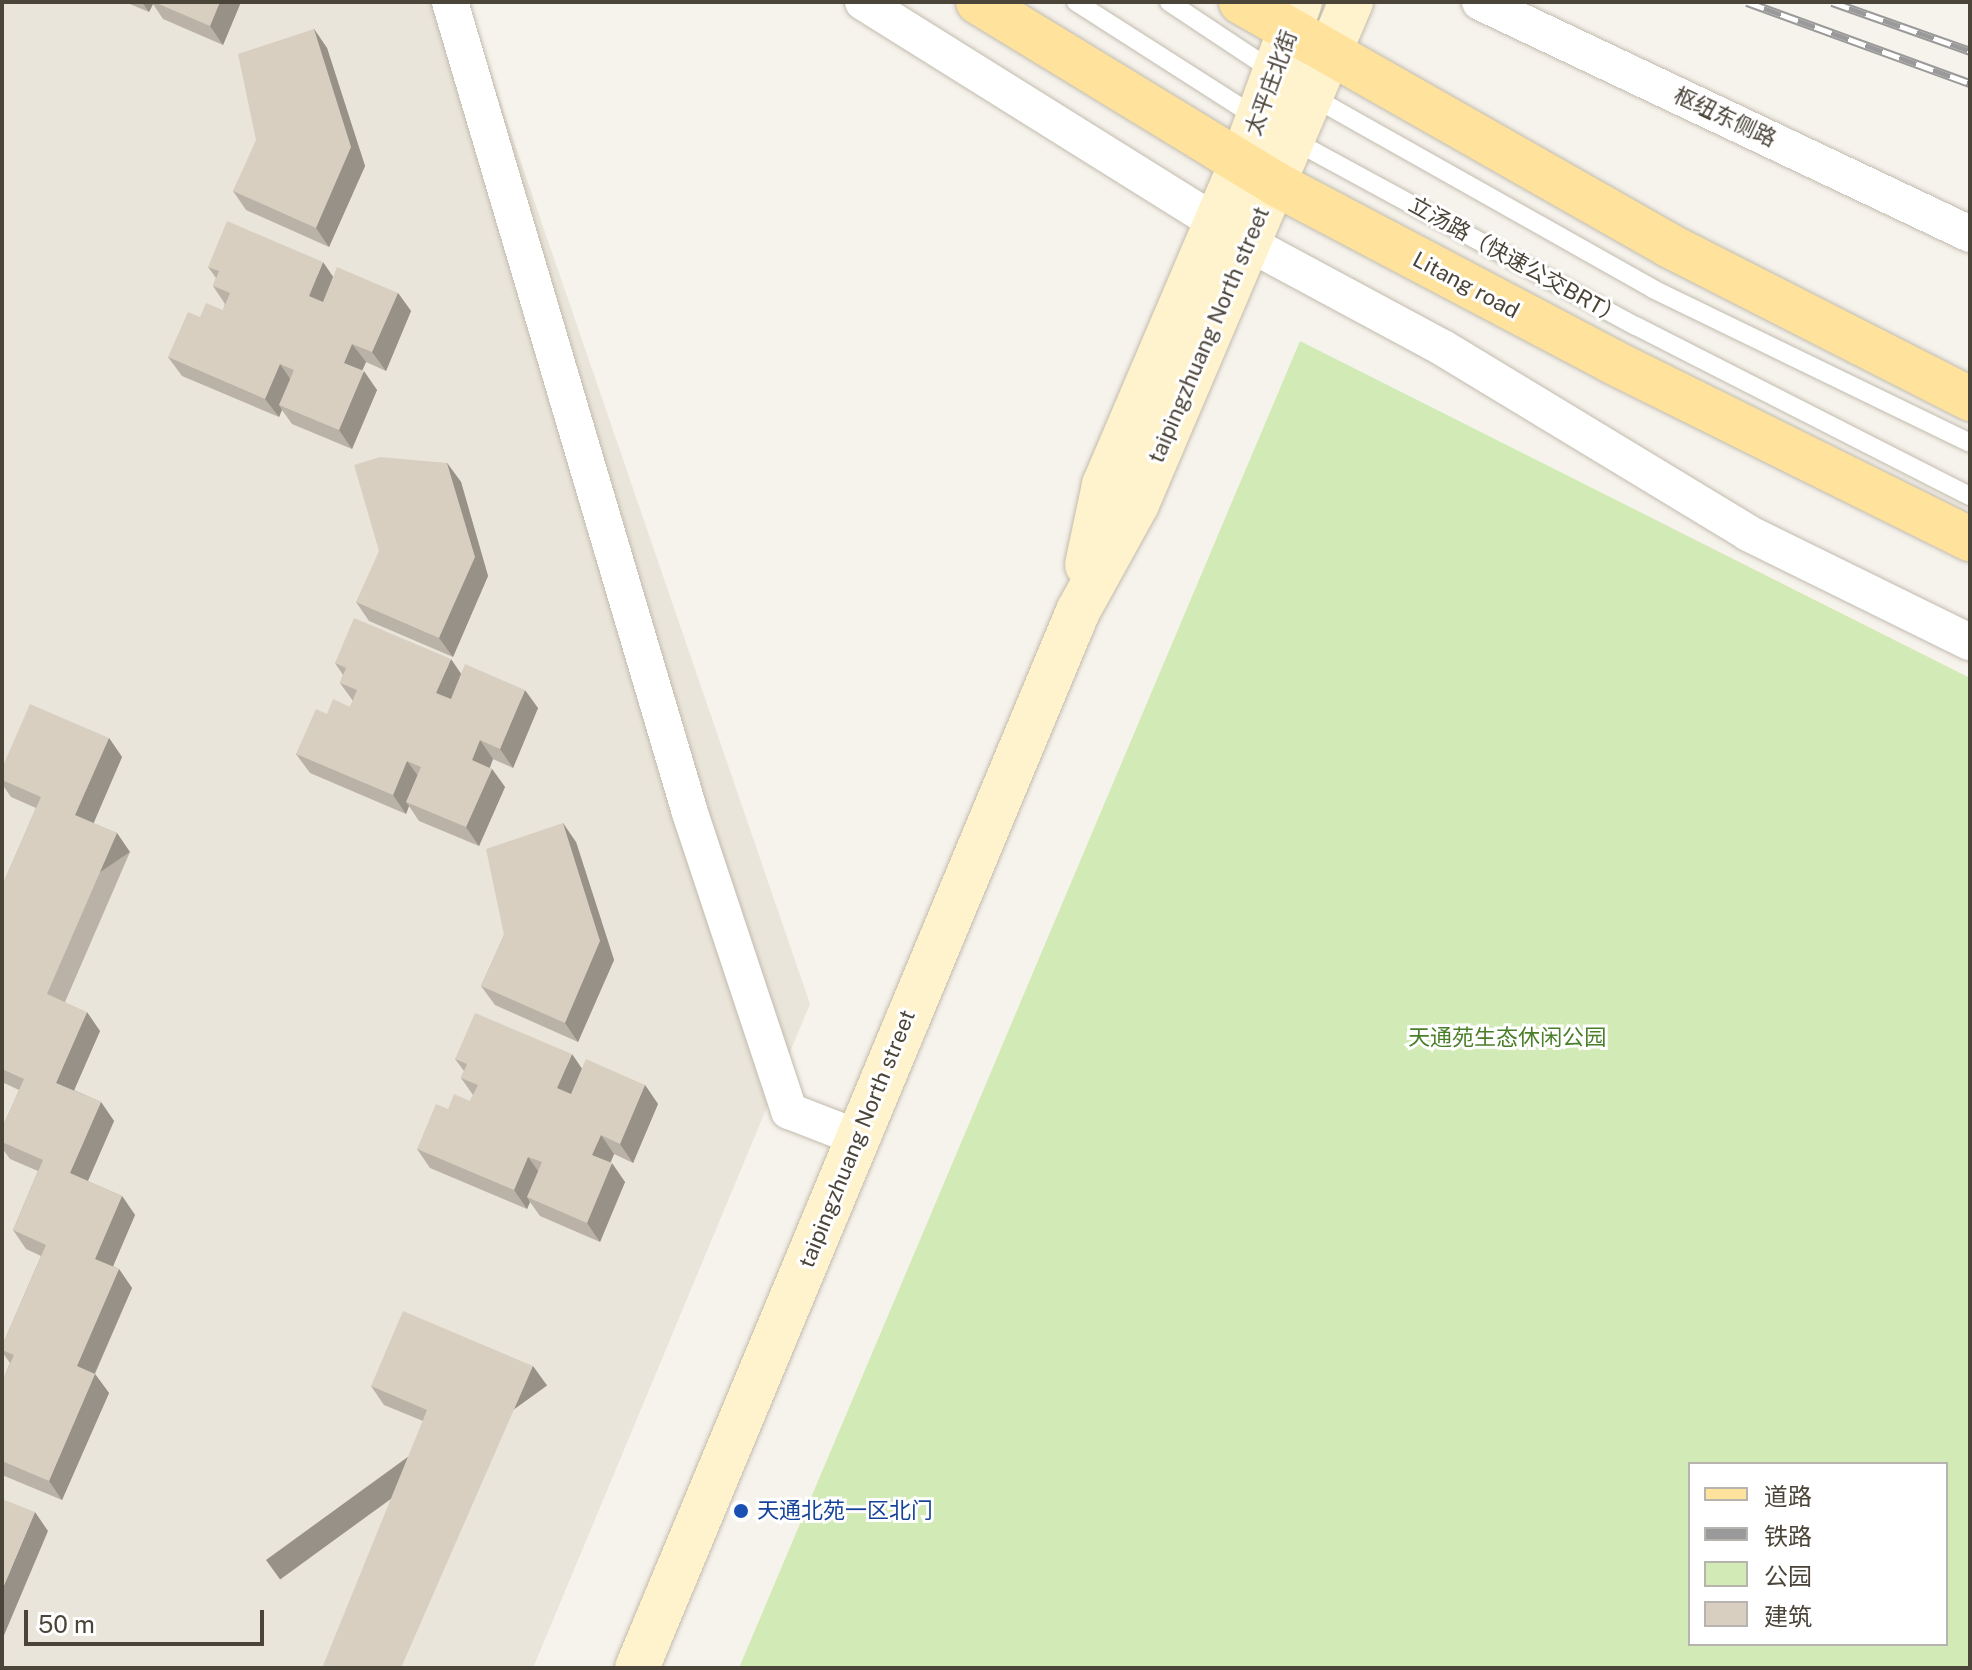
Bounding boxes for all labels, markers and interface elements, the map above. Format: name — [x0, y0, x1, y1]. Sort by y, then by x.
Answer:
street label: 太平庄北街 — [1240, 27, 1302, 139]
street label: 枢纽东侧路 — [1670, 82, 1780, 152]
street label: 立汤路（快速公交BRT） — [1404, 191, 1628, 331]
street label: taipingzhuang North street — [1143, 203, 1275, 467]
street label: Litang road — [1408, 246, 1524, 324]
street label: taipingzhuang North street — [793, 1006, 921, 1272]
park label: 天通苑生态休闲公园 — [1408, 1025, 1606, 1051]
legend — [1688, 1462, 1948, 1646]
text: 道路 — [1764, 1482, 1812, 1510]
place label: 天通北苑一区北门 — [757, 1498, 933, 1524]
marker: 天通北苑一区北门 — [732, 1502, 750, 1520]
text: 铁路 — [1764, 1522, 1812, 1550]
text: 公园 — [1764, 1562, 1812, 1590]
scale bar — [28, 1594, 268, 1644]
text: 建筑 — [1764, 1602, 1812, 1630]
text: 50 m — [38, 1610, 95, 1638]

